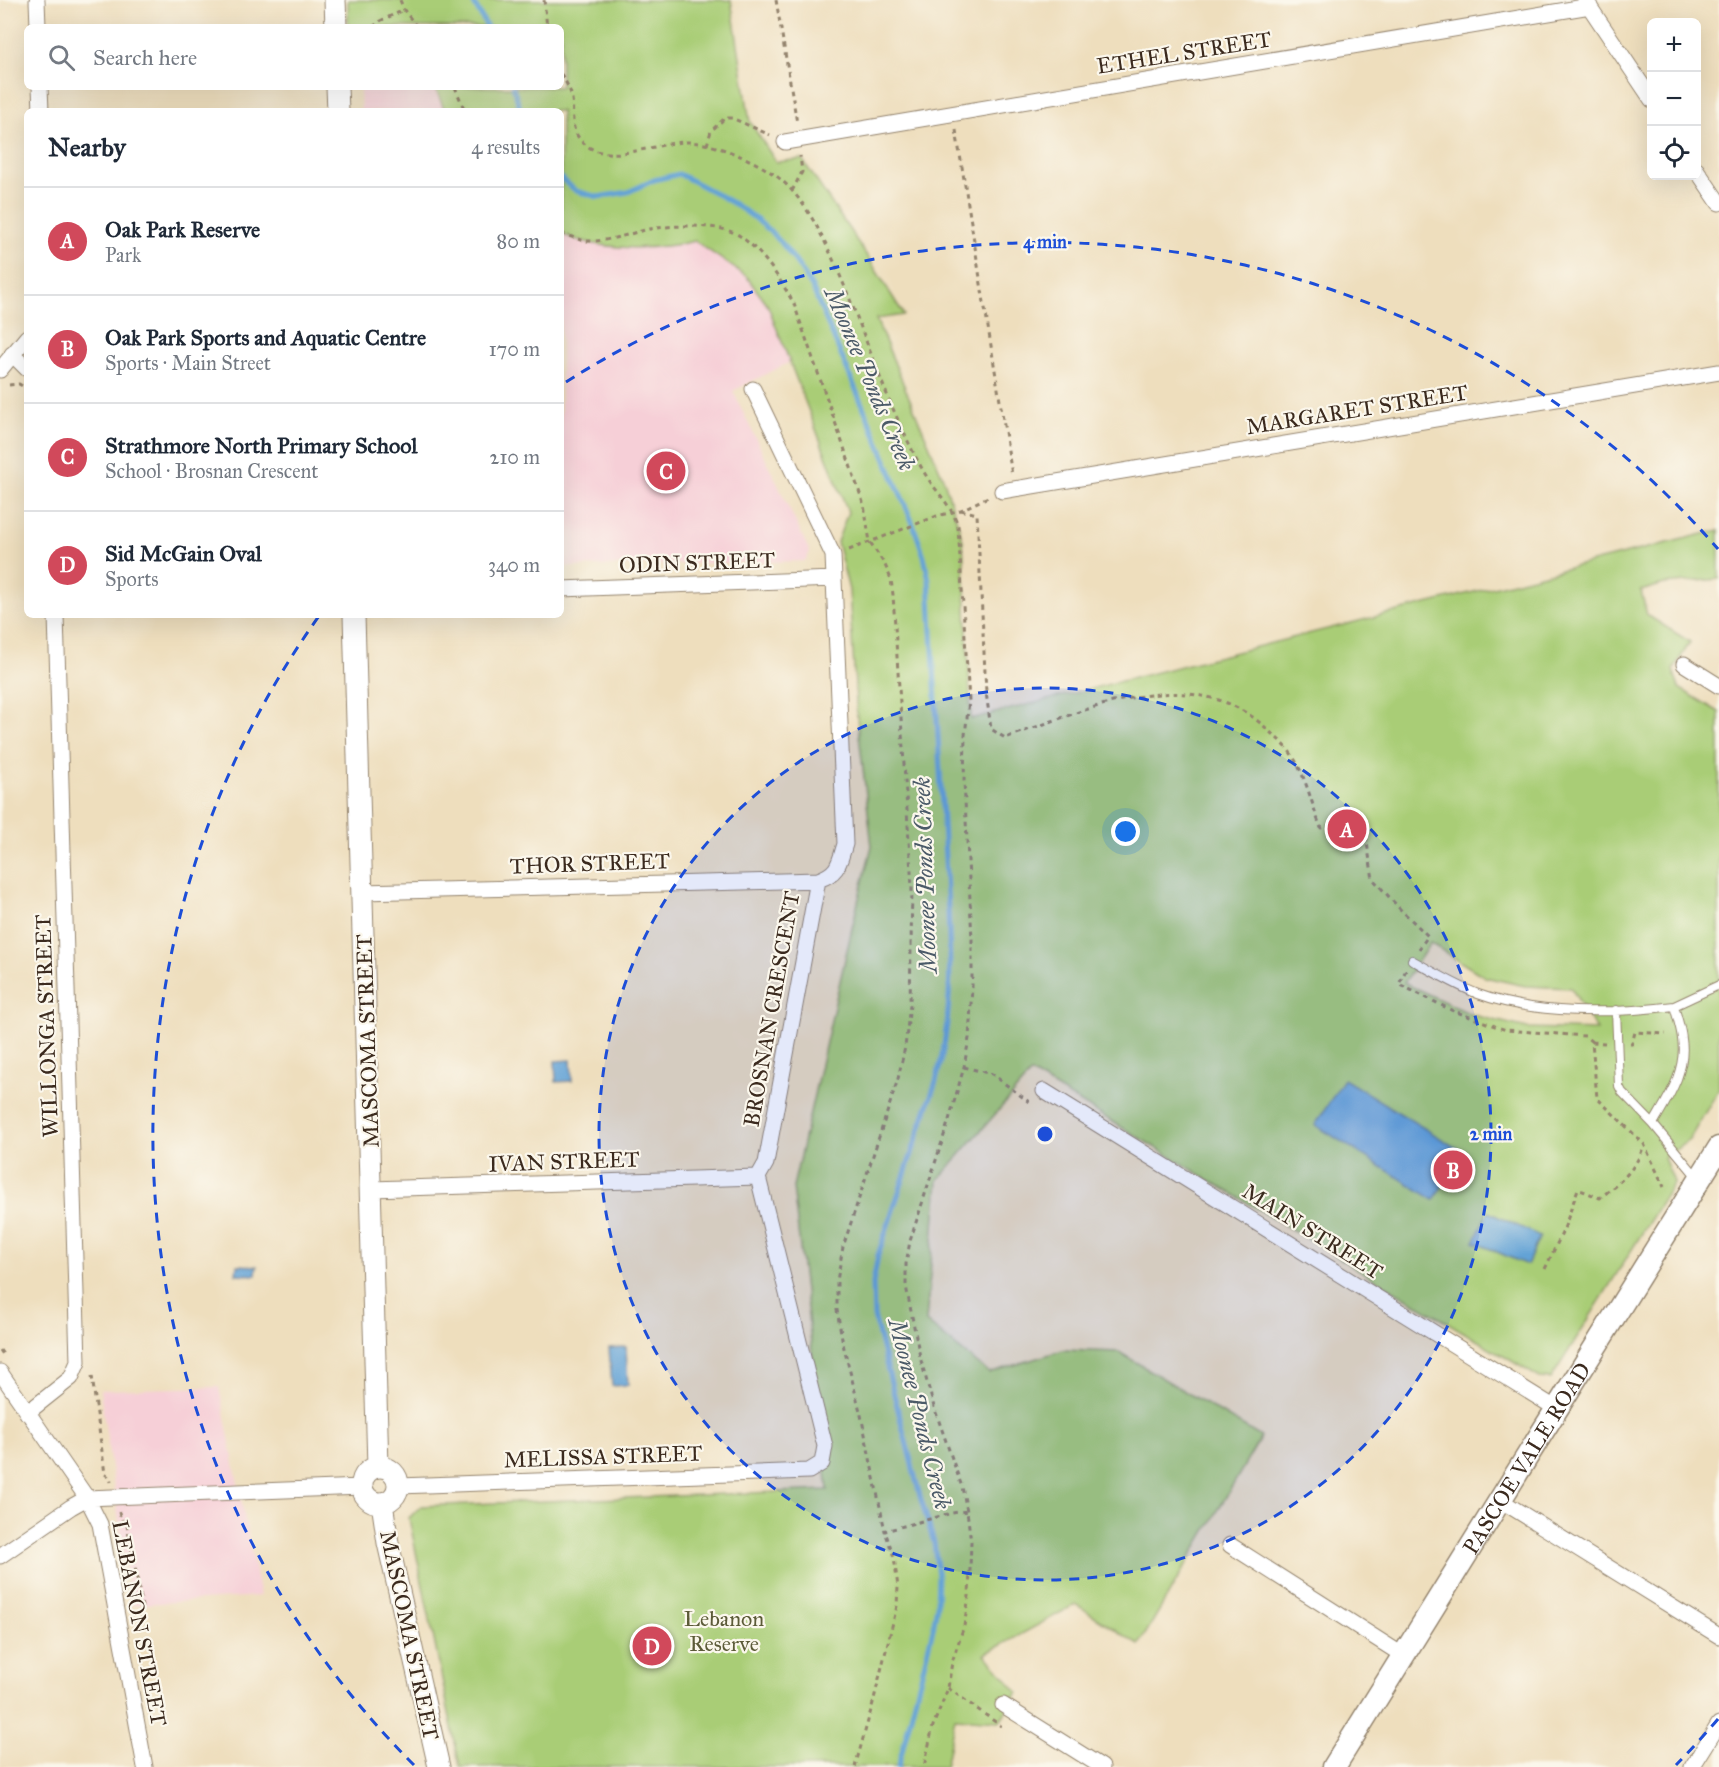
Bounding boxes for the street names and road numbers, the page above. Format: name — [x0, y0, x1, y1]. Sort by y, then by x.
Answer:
street label: ETHEL STREET — [1095, 25, 1273, 80]
street label: MARGARET STREET — [1244, 379, 1470, 440]
street label: ODIN STREET — [618, 546, 776, 579]
street label: THOR STREET — [509, 847, 671, 880]
street label: BROSNAN CRESCENT — [737, 889, 806, 1129]
street label: WILLONGA STREET — [29, 914, 64, 1138]
street label: MASCOMA STREET — [350, 934, 385, 1148]
street label: IVAN STREET — [488, 1145, 640, 1178]
street label: MAIN STREET — [1238, 1178, 1388, 1285]
street label: PASCOE VALE ROAD — [1457, 1357, 1596, 1559]
street label: MELISSA STREET — [503, 1440, 703, 1473]
street label: LEBANON STREET — [106, 1518, 173, 1729]
street label: MASCOMA STREET — [374, 1528, 445, 1742]

